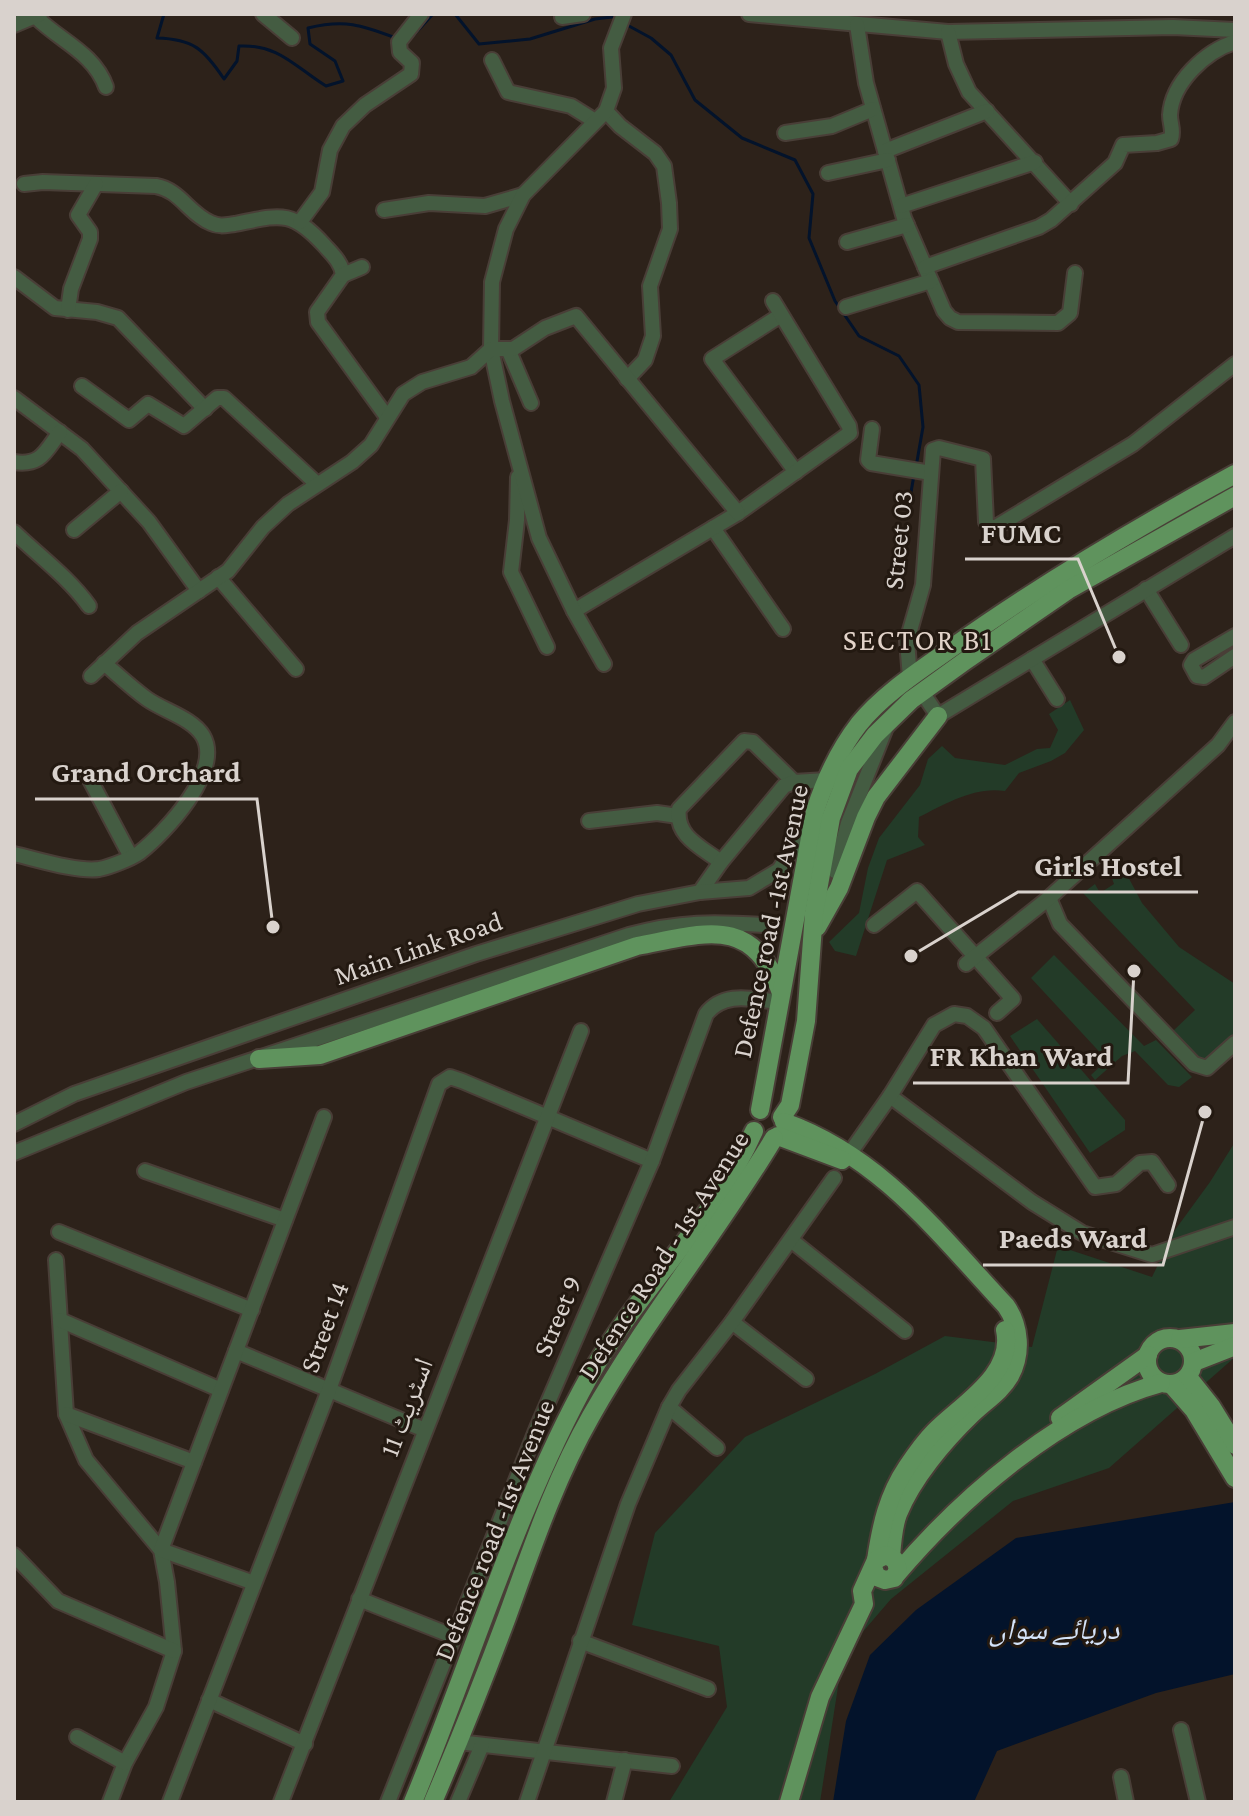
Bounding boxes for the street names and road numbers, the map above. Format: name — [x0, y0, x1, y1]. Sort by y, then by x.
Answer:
street label: Street 03 — [877, 489, 919, 591]
street label: Defence road -1st Avenue — [726, 781, 814, 1061]
street label: Main Link Road — [330, 905, 506, 991]
street label: Defence Road - 1st Avenue — [571, 1125, 755, 1385]
street label: Street 9 — [526, 1271, 588, 1361]
street label: Street 14 — [293, 1277, 355, 1377]
street label: اسٹریٹ 11 — [373, 1353, 439, 1461]
street label: Defence road -1st Avenue — [427, 1395, 561, 1665]

